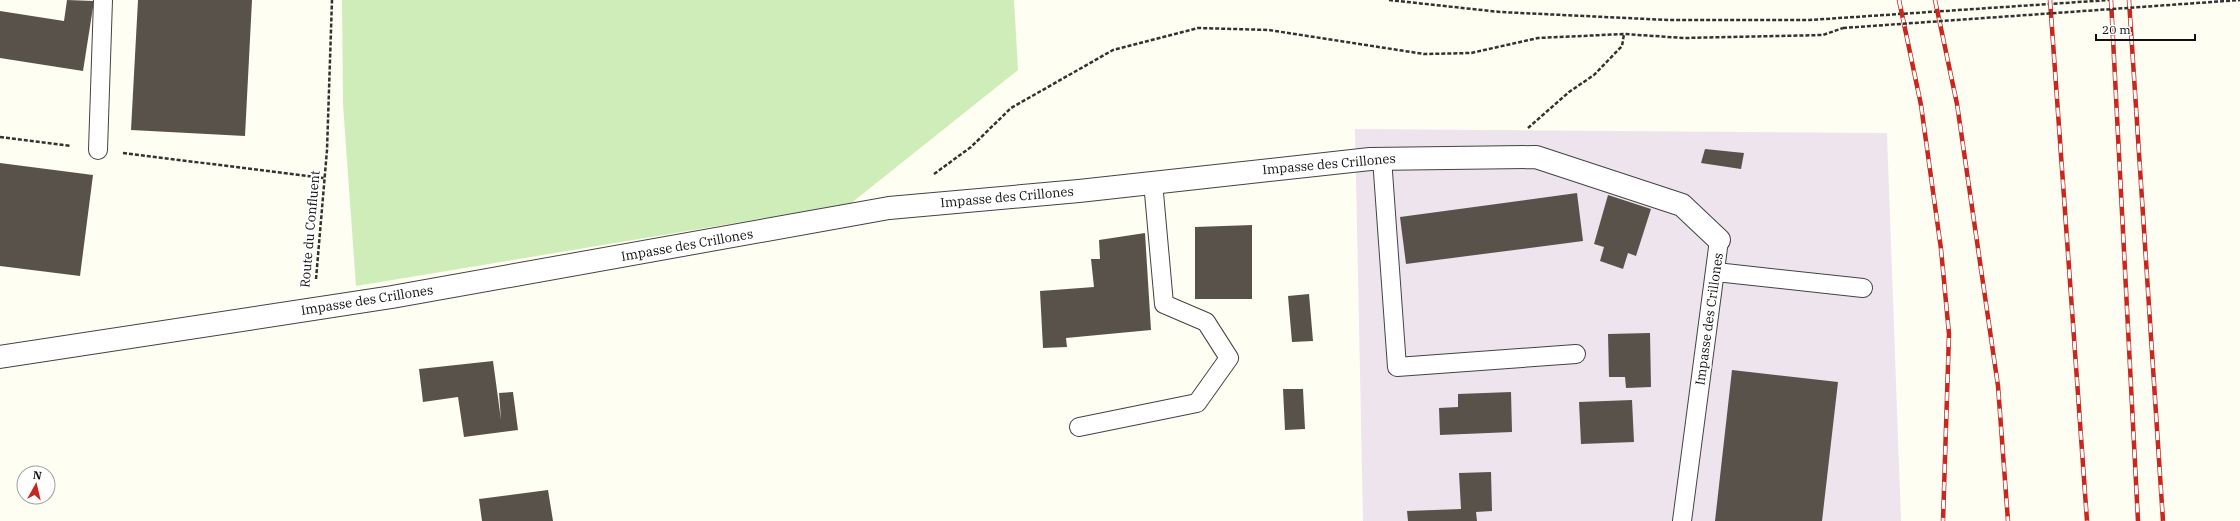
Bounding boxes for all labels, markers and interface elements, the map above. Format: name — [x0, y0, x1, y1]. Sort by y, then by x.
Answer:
scale bar — [2096, 16, 2195, 42]
text: 20 m — [2102, 22, 2131, 37]
street label: Impasse des Crillones — [1262, 150, 1396, 178]
street label: Route du Confluent — [296, 169, 324, 288]
street label: Impasse des Crillones — [940, 183, 1074, 211]
street label: Impasse des Crillones — [620, 225, 754, 265]
street label: Impasse des Crillones — [1691, 252, 1727, 386]
street label: Impasse des Crillones — [300, 281, 434, 319]
north arrow — [16, 465, 56, 505]
text: N — [32, 468, 43, 483]

